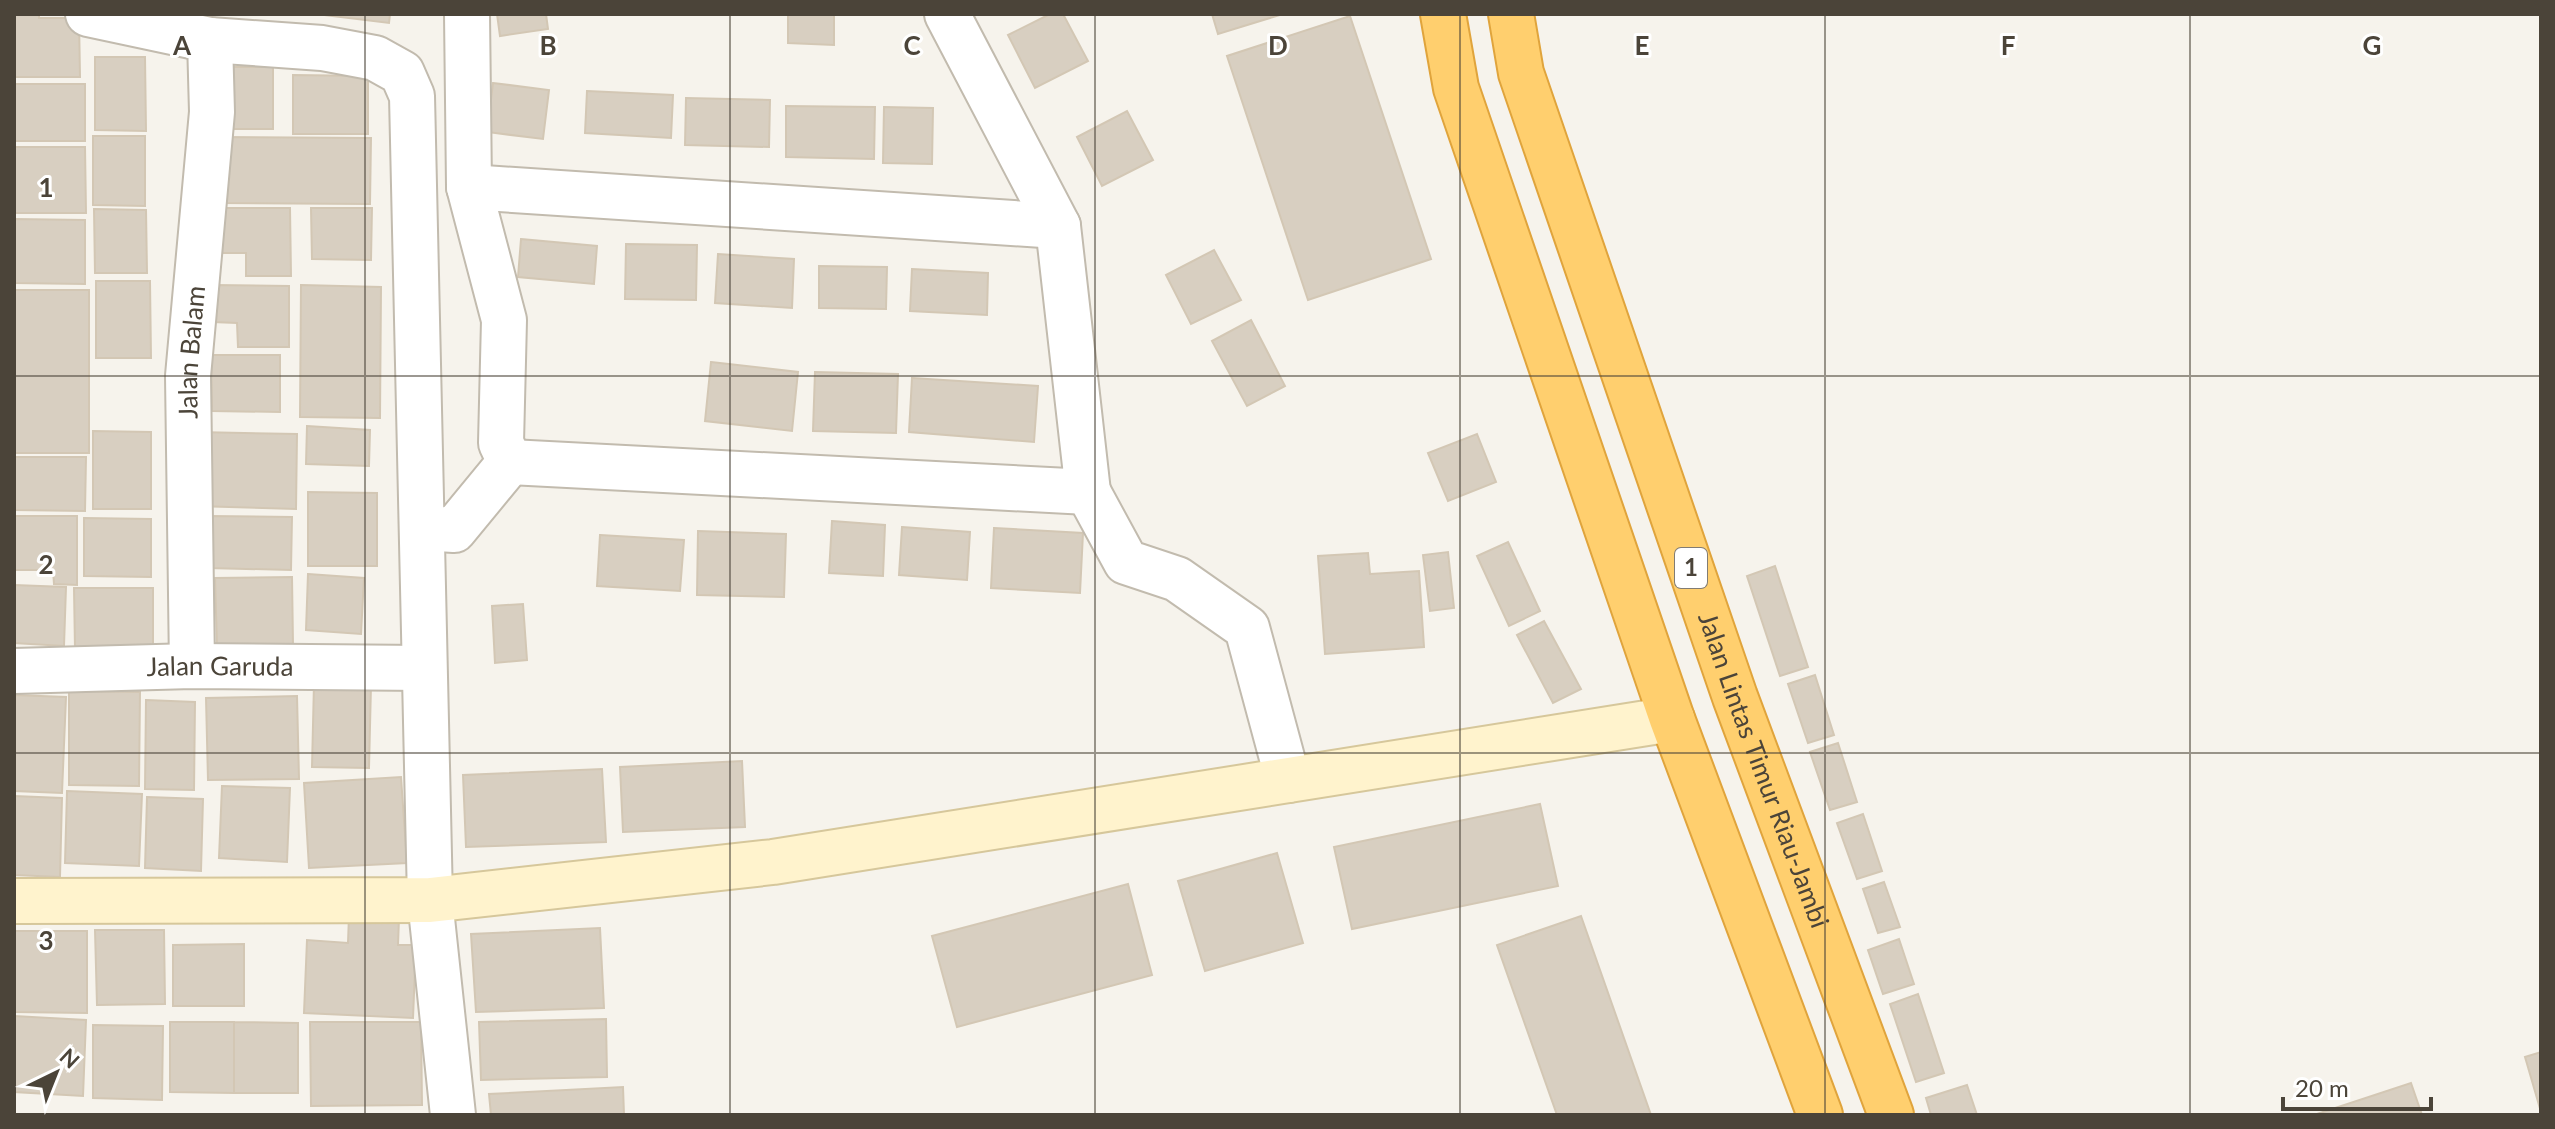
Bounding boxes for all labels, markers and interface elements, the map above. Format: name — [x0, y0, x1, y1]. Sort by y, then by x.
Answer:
text: A — [172, 29, 192, 61]
text: B — [539, 29, 557, 61]
text: C — [903, 29, 921, 61]
text: D — [1268, 29, 1288, 61]
text: E — [1635, 29, 1649, 61]
text: F — [2001, 29, 2015, 61]
text: G — [2363, 29, 2381, 61]
text: 1 — [38, 171, 54, 203]
street label: Jalan Balam — [171, 284, 211, 419]
text: 2 — [38, 548, 54, 580]
road number: 1 — [1675, 548, 1707, 588]
street label: Jalan Lintas Timur Riau-Jambi — [1692, 608, 1837, 932]
street label: Jalan Garuda — [146, 649, 294, 682]
text: 3 — [38, 924, 54, 956]
north arrow — [16, 1033, 96, 1113]
text: N — [55, 1042, 85, 1074]
scale bar — [2283, 1061, 2431, 1111]
text: 20 m — [2295, 1073, 2349, 1102]

